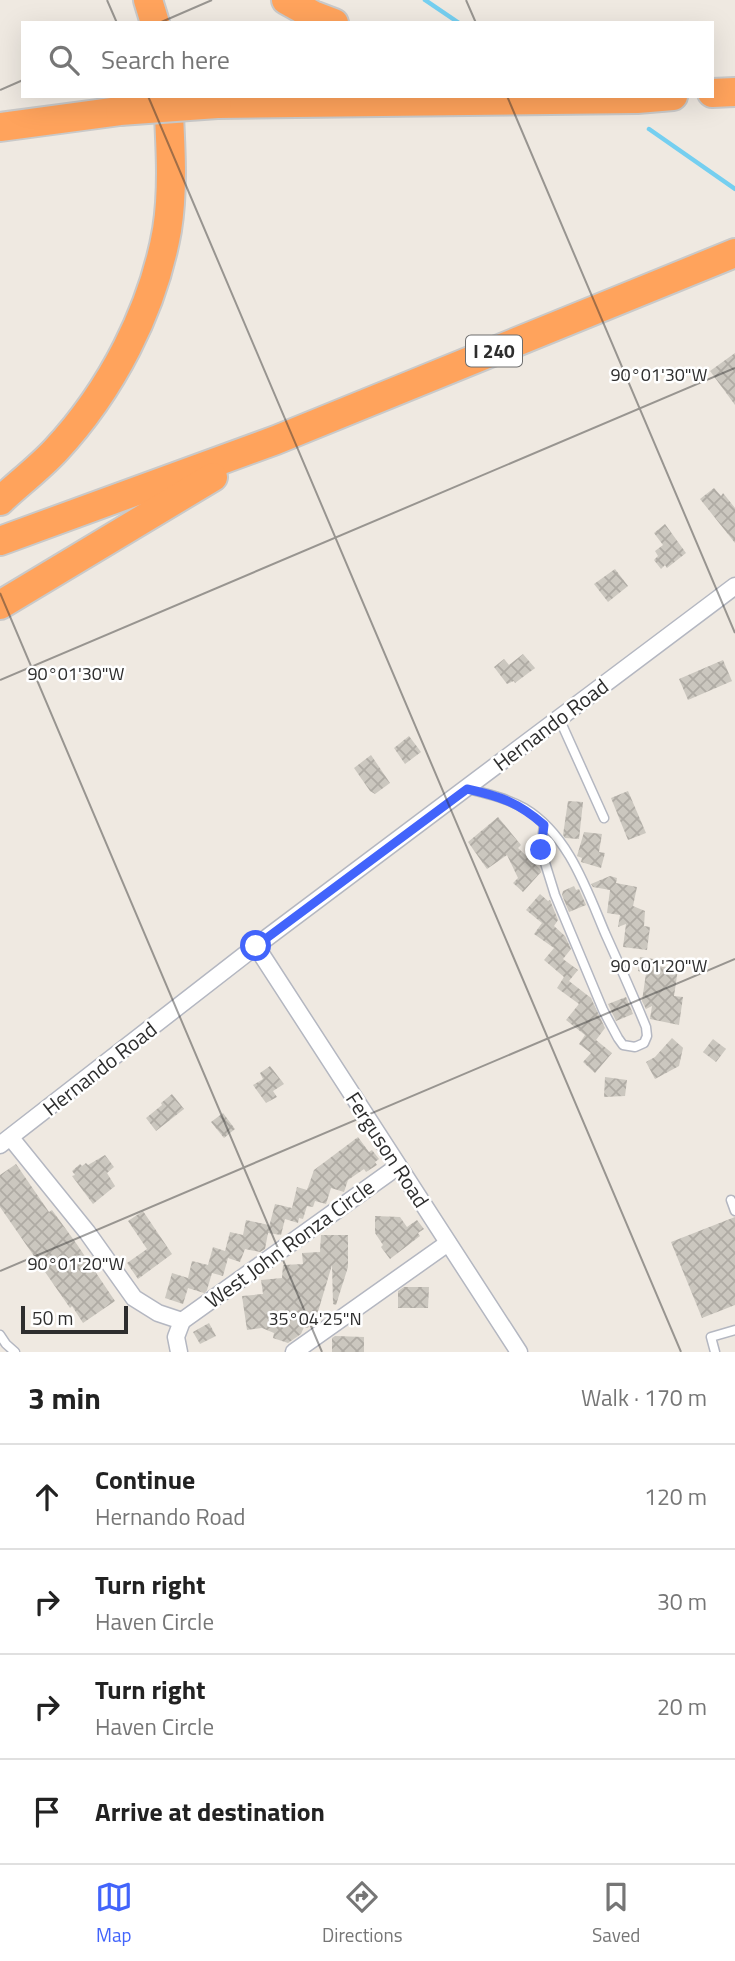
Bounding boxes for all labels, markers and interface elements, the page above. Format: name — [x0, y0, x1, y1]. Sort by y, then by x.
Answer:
search box — [21, 21, 714, 98]
text: Search here — [101, 40, 230, 79]
icon: search — [45, 41, 83, 79]
road number: I 240 — [466, 336, 522, 366]
text: 90°01'30"W — [611, 361, 708, 388]
text: 90°01'30"W — [28, 660, 125, 687]
street label: Hernando Road — [486, 670, 615, 778]
route end — [525, 834, 556, 865]
route start — [240, 930, 271, 961]
text: 90°01'20"W — [611, 952, 708, 979]
street label: Hernando Road — [35, 1013, 163, 1123]
street label: Ferguson Road — [338, 1085, 437, 1214]
street label: West John Ronza Circle — [198, 1171, 381, 1316]
text: 90°01'20"W — [28, 1250, 125, 1277]
scale bar — [21, 1303, 128, 1335]
text: 50 m — [32, 1303, 73, 1332]
text: 35°04'25"N — [268, 1305, 362, 1332]
text: 3 min — [28, 1375, 101, 1421]
text: Walk · 170 m — [581, 1380, 707, 1415]
text: Continue — [95, 1460, 195, 1499]
icon: ahead — [28, 1478, 66, 1516]
text: 120 m — [644, 1479, 707, 1514]
text: Hernando Road — [95, 1499, 245, 1534]
text: Turn right — [95, 1565, 206, 1604]
icon: right — [28, 1583, 66, 1621]
text: 30 m — [657, 1584, 707, 1619]
text: Haven Circle — [95, 1604, 214, 1639]
text: Turn right — [95, 1670, 206, 1709]
icon: right — [28, 1688, 66, 1726]
text: 20 m — [657, 1689, 707, 1724]
text: Haven Circle — [95, 1709, 214, 1744]
text: Arrive at destination — [95, 1792, 325, 1831]
icon: arrive — [28, 1793, 66, 1831]
tab: Map — [95, 1878, 133, 1949]
tab: Directions — [322, 1878, 403, 1949]
tab: Saved — [592, 1878, 640, 1949]

